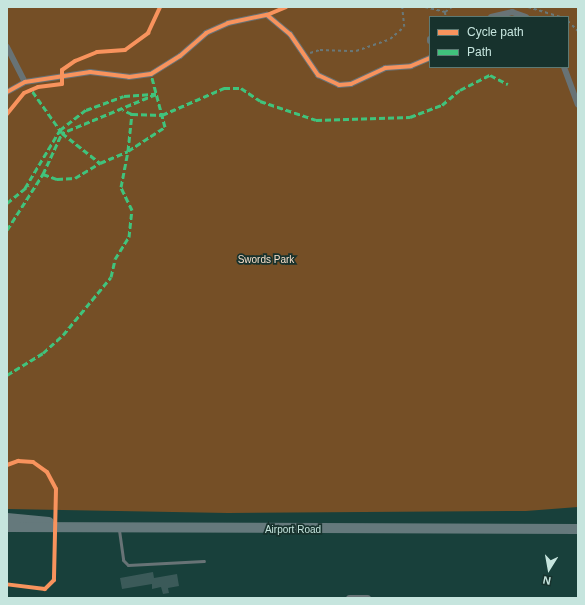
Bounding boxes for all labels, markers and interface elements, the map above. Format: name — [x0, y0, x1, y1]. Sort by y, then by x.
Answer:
legend — [429, 16, 569, 68]
text: Cycle path — [467, 25, 524, 39]
text: Path — [467, 45, 492, 59]
park label: Swords Park — [238, 254, 294, 266]
street label: Airport Road — [265, 524, 321, 536]
north arrow — [529, 549, 569, 589]
text: N — [542, 574, 552, 587]

